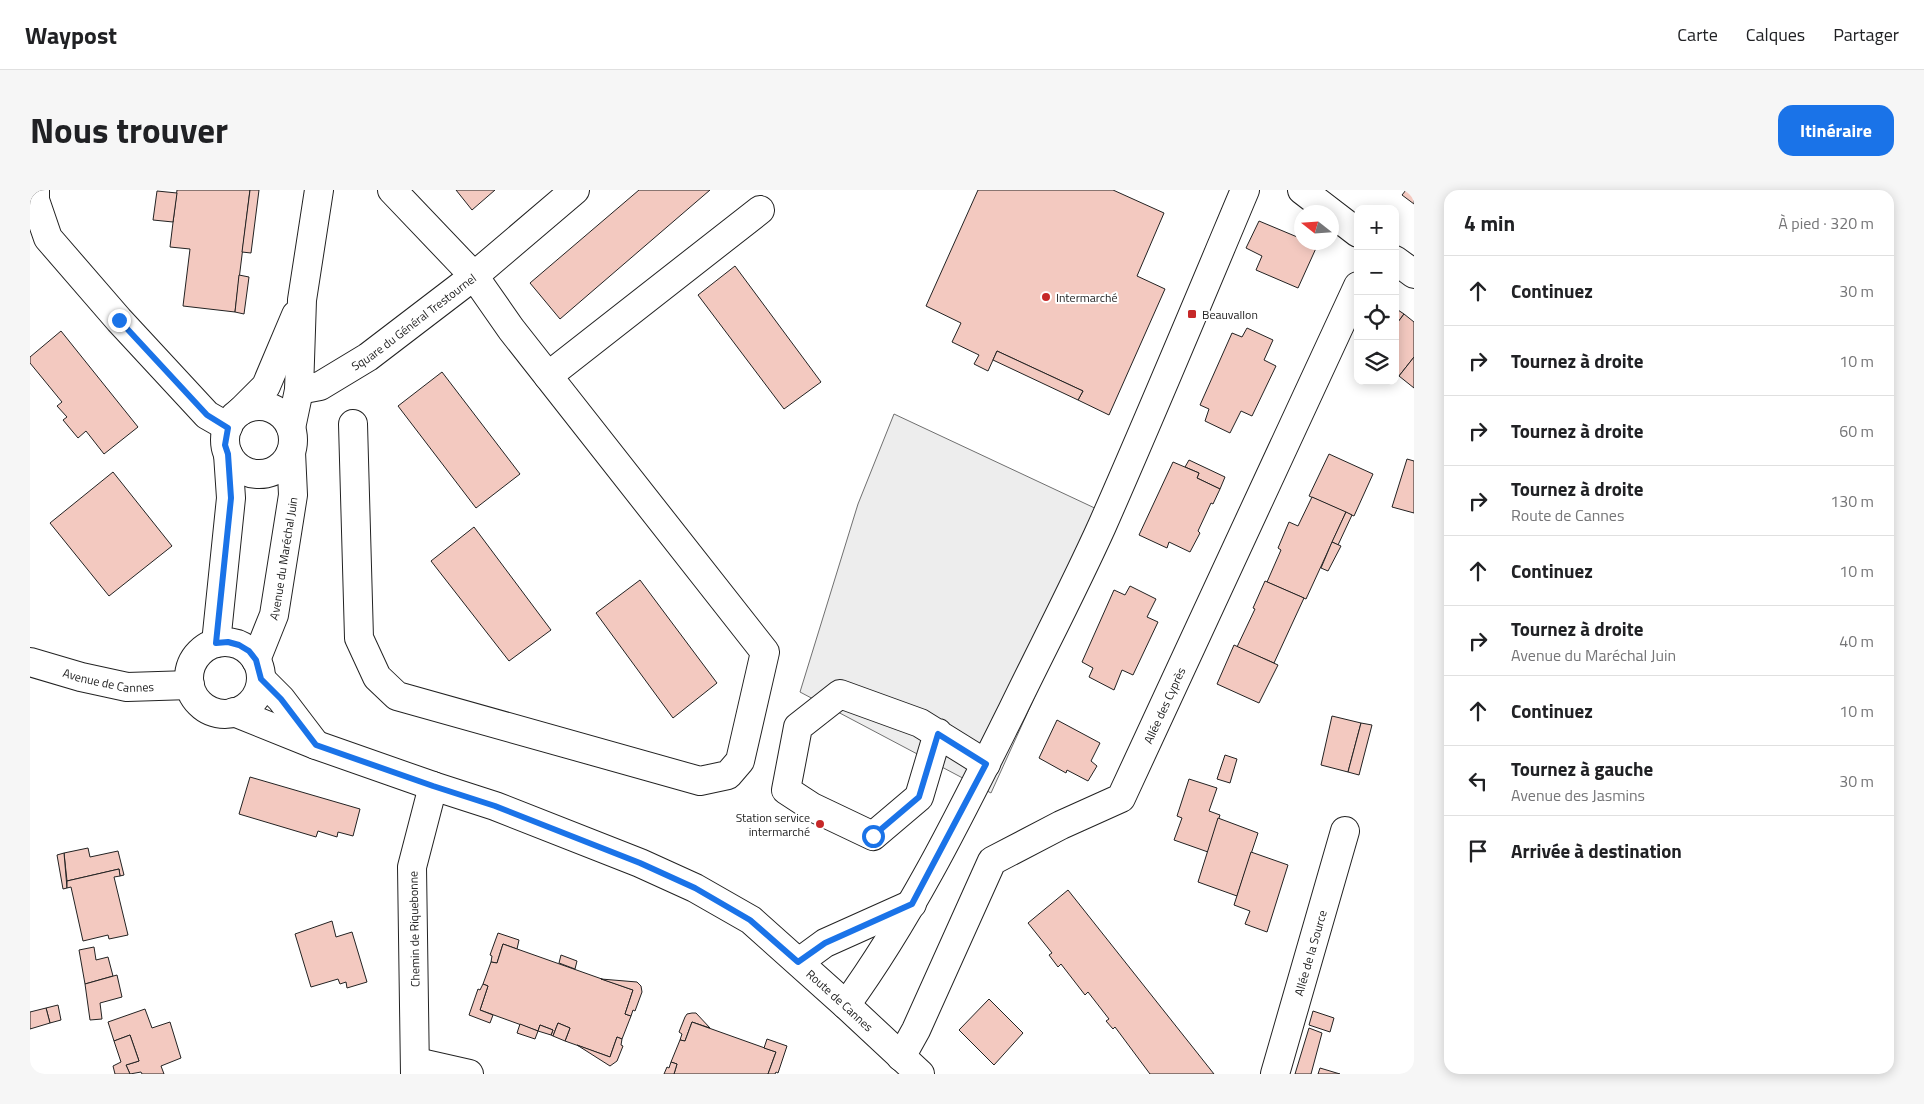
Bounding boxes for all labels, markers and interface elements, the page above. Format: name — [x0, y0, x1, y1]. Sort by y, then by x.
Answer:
text: Waypost — [25, 17, 117, 53]
text: Carte — [1677, 21, 1718, 48]
text: Calques — [1746, 21, 1805, 48]
text: Partager — [1833, 21, 1899, 48]
text: Nous trouver — [30, 103, 228, 157]
button: Itinéraire — [1778, 105, 1894, 156]
north arrow — [1294, 205, 1339, 250]
map controls — [1354, 205, 1399, 385]
button: + — [1354, 205, 1399, 250]
text: 4 min — [1464, 207, 1515, 239]
text: À pied · 320 m — [1778, 211, 1874, 235]
button: − — [1354, 250, 1399, 295]
street label: Square du Général Trestournel — [347, 268, 480, 375]
text: Continuez — [1511, 276, 1593, 305]
icon: ahead — [1464, 277, 1492, 305]
text: 30 m — [1839, 279, 1874, 303]
place label: Intermarché — [1056, 288, 1118, 307]
marker: Intermarché — [1040, 291, 1052, 303]
button: locate — [1354, 295, 1399, 340]
place label: Beauvallon — [1202, 305, 1258, 324]
marker: Beauvallon — [1186, 308, 1198, 320]
route end — [108, 309, 131, 332]
button: layers — [1354, 340, 1399, 385]
text: Tournez à droite — [1511, 346, 1643, 375]
icon: right — [1464, 347, 1492, 375]
text: 10 m — [1839, 349, 1874, 373]
text: Tournez à droite — [1511, 416, 1643, 445]
icon: right — [1464, 417, 1492, 445]
text: 60 m — [1839, 419, 1874, 443]
text: Tournez à droite — [1511, 474, 1643, 503]
icon: right — [1464, 487, 1492, 515]
text: 130 m — [1830, 489, 1874, 513]
street label: Avenue du Maréchal Juin — [264, 496, 302, 623]
text: Route de Cannes — [1511, 503, 1624, 527]
text: Continuez — [1511, 556, 1593, 585]
icon: ahead — [1464, 557, 1492, 585]
text: 10 m — [1839, 559, 1874, 583]
text: Tournez à droite — [1511, 614, 1643, 643]
icon: right — [1464, 627, 1492, 655]
text: 40 m — [1839, 629, 1874, 653]
text: Avenue du Maréchal Juin — [1511, 643, 1676, 667]
street label: Avenue de Cannes — [61, 663, 155, 697]
street label: Allée des Cyprès — [1138, 664, 1190, 747]
text: Continuez — [1511, 696, 1593, 725]
icon: ahead — [1464, 697, 1492, 725]
text: 10 m — [1839, 699, 1874, 723]
text: Tournez à gauche — [1511, 754, 1653, 783]
icon: left — [1464, 767, 1492, 795]
text: 30 m — [1839, 769, 1874, 793]
text: Avenue des Jasmins — [1511, 783, 1645, 807]
place label: Station service intermarché — [736, 808, 810, 841]
marker: Station service intermarché — [814, 818, 826, 830]
route start — [862, 825, 885, 848]
text: Arrivée à destination — [1511, 836, 1682, 865]
icon: arrive — [1464, 837, 1492, 865]
street label: Chemin de Riquebonne — [403, 871, 425, 987]
street label: Allée de la Source — [1289, 908, 1331, 998]
street label: Route de Cannes — [802, 964, 878, 1036]

